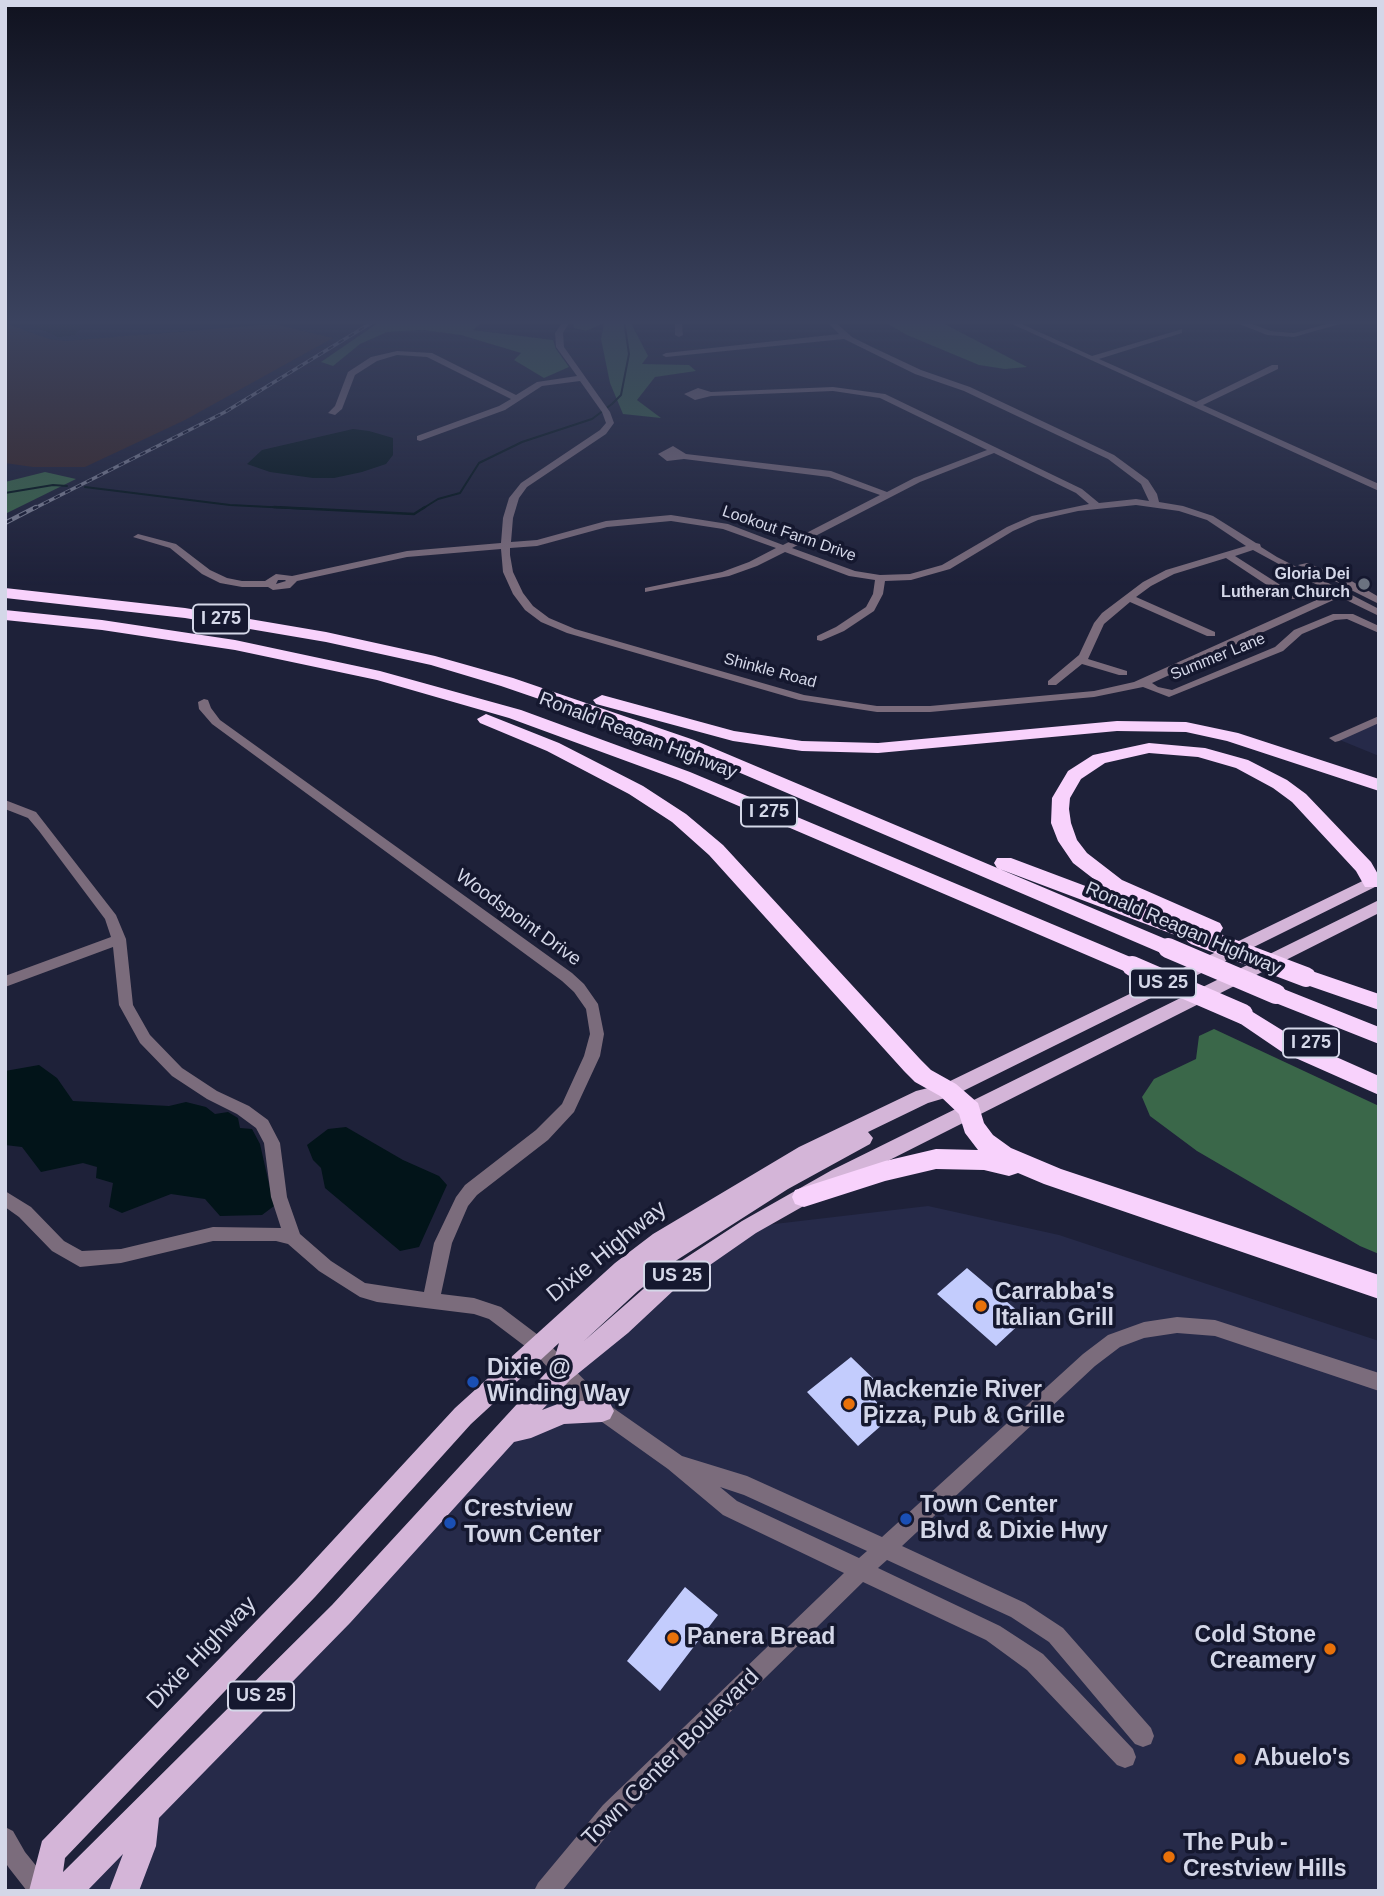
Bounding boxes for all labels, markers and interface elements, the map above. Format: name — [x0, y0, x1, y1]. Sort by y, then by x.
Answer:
street label: Lookout Farm Drive — [719, 502, 859, 566]
place label: Gloria Dei Lutheran Church — [1221, 565, 1350, 603]
marker: Gloria Dei Lutheran Church — [1356, 576, 1372, 592]
road number: I 275 — [193, 604, 249, 634]
street label: Summer Lane — [1168, 629, 1268, 685]
street label: Shinkle Road — [722, 649, 818, 693]
street label: Ronald Reagan Highway — [536, 688, 740, 784]
road number: I 275 — [741, 798, 797, 826]
street label: Woodspoint Drive — [451, 865, 585, 971]
street label: Ronald Reagan Highway — [1082, 877, 1284, 981]
road number: US 25 — [1130, 968, 1196, 998]
road number: I 275 — [1283, 1028, 1339, 1058]
street label: Dixie Highway — [542, 1195, 672, 1309]
road number: US 25 — [644, 1261, 710, 1290]
place label: Carrabba's Italian Grill — [995, 1279, 1114, 1333]
marker: Carrabba's Italian Grill — [973, 1298, 989, 1314]
place label: Dixie @ Winding Way — [487, 1355, 630, 1409]
marker: Dixie @ Winding Way — [465, 1374, 481, 1390]
place label: Mackenzie River Pizza, Pub & Grille — [863, 1377, 1065, 1431]
marker: Mackenzie River Pizza, Pub & Grille — [841, 1396, 857, 1412]
place label: Town Center Blvd & Dixie Hwy — [920, 1492, 1108, 1546]
place label: Crestview Town Center — [464, 1496, 602, 1550]
marker: Town Center Blvd & Dixie Hwy — [898, 1511, 914, 1527]
marker: Crestview Town Center — [442, 1515, 458, 1531]
street label: Dixie Highway — [141, 1591, 263, 1715]
place label: Cold Stone Creamery — [1195, 1622, 1316, 1676]
place label: Panera Bread — [687, 1624, 835, 1652]
marker: Panera Bread — [665, 1630, 681, 1646]
marker: Cold Stone Creamery — [1322, 1641, 1338, 1657]
street label: Town Center Boulevard — [577, 1664, 765, 1852]
road number: US 25 — [228, 1681, 294, 1710]
place label: Abuelo's — [1254, 1745, 1350, 1773]
marker: Abuelo's — [1232, 1751, 1248, 1767]
place label: The Pub - Crestview Hills — [1183, 1830, 1347, 1884]
marker: The Pub - Crestview Hills — [1161, 1849, 1177, 1865]

